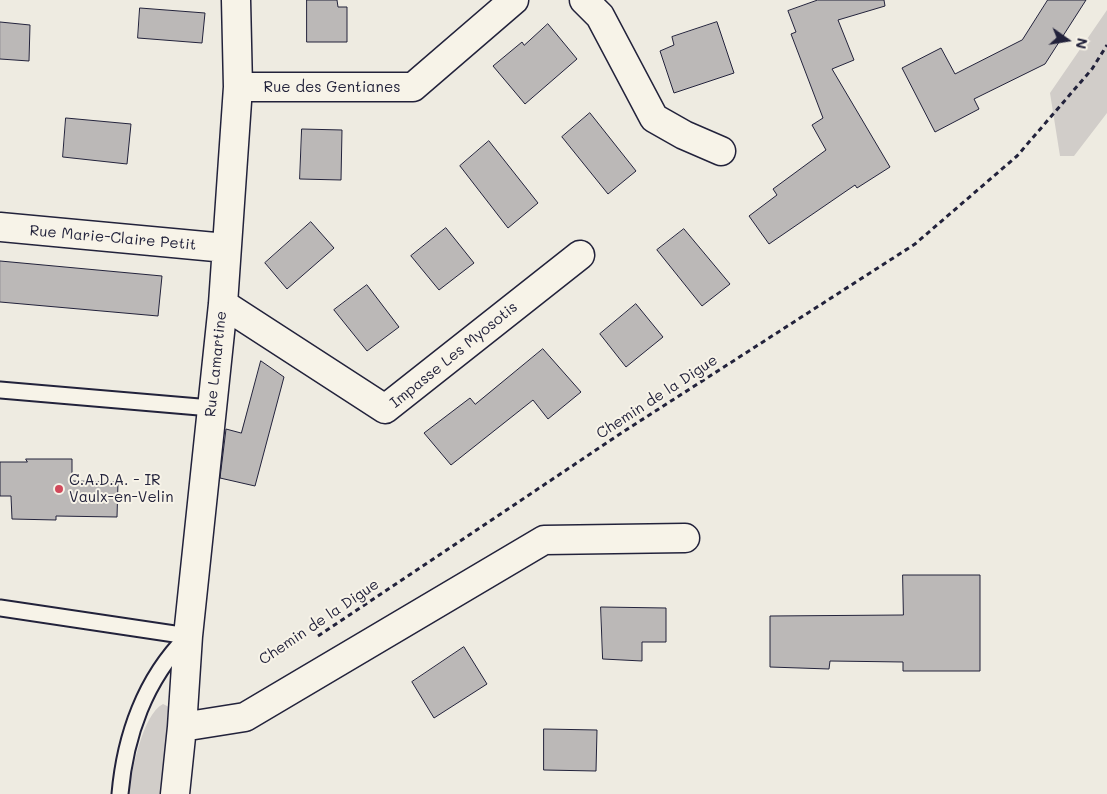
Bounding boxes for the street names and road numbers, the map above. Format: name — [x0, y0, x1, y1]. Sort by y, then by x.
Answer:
street label: Rue des Gentianes — [264, 78, 400, 96]
street label: Rue Marie-Claire Petit — [29, 222, 197, 254]
street label: Impasse Les Myosotis — [387, 298, 521, 412]
street label: Rue Lamartine — [201, 310, 231, 418]
street label: Chemin de la Digue — [593, 351, 721, 443]
street label: Chemin de la Digue — [256, 575, 382, 669]

